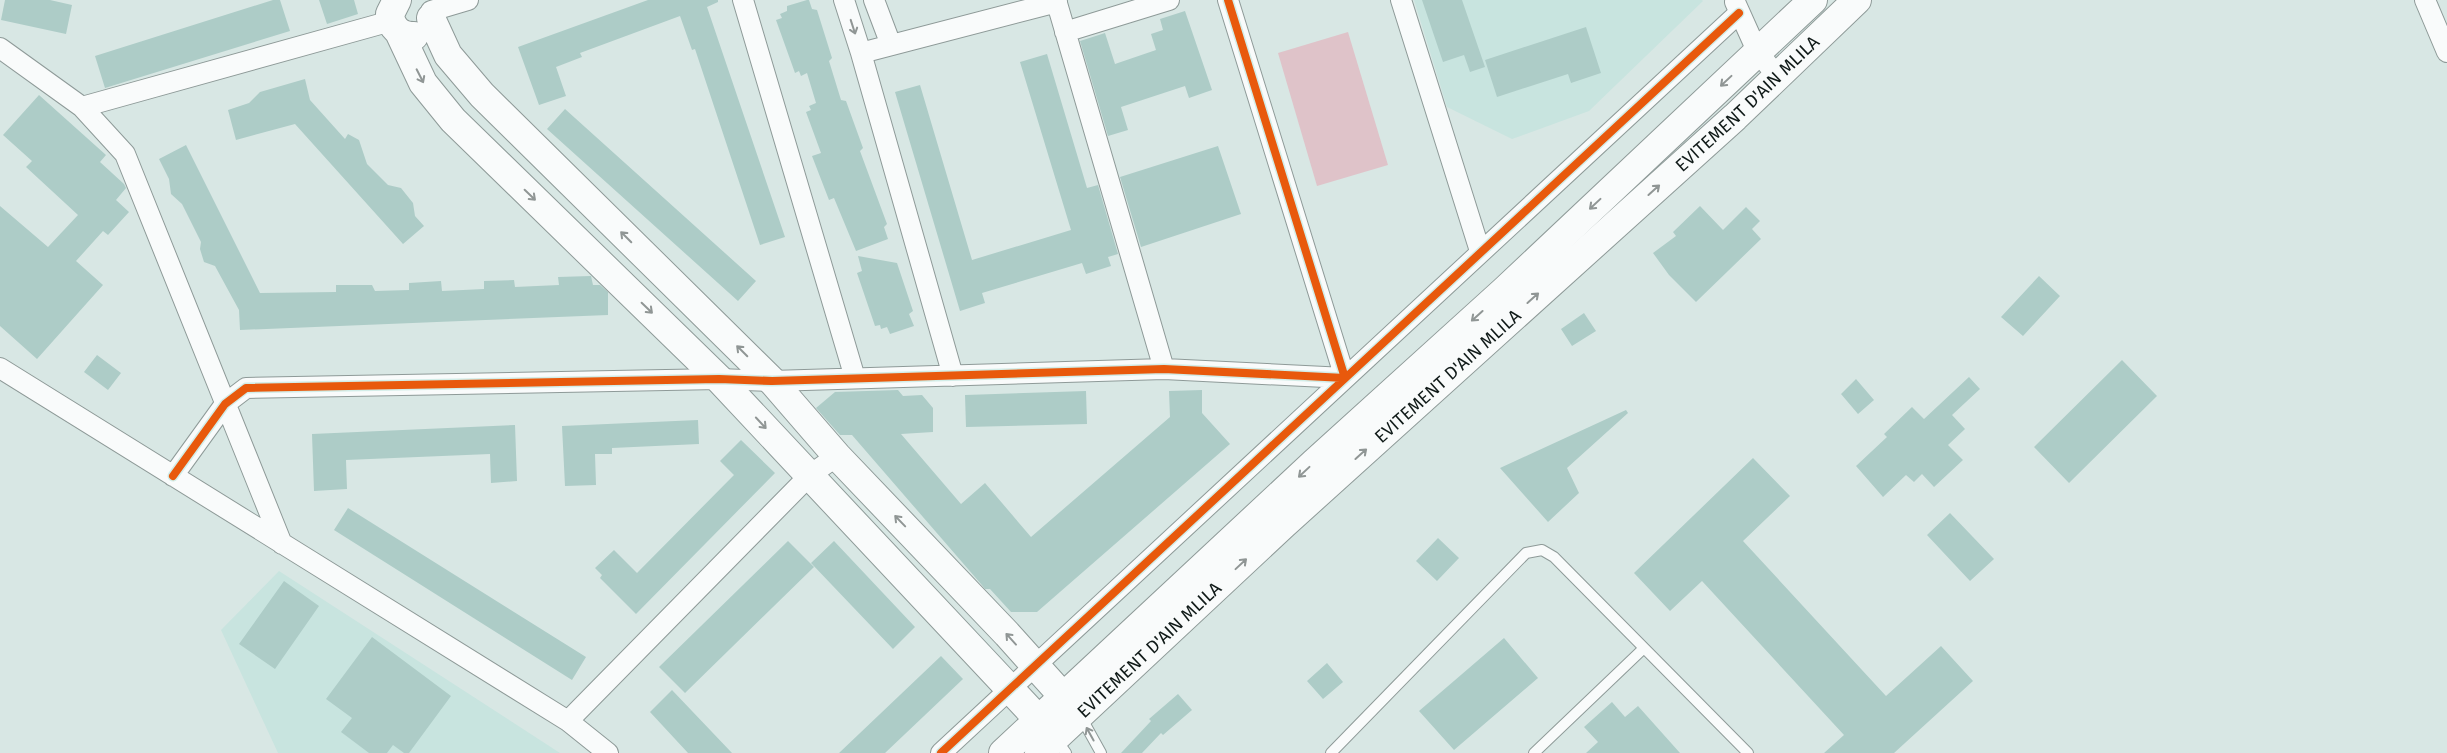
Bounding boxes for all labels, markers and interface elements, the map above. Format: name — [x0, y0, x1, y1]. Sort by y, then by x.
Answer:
one-way arrow — [848, 18, 858, 34]
street label: EVITEMENT D'AIN MLILA — [1671, 31, 1825, 176]
one-way arrow — [416, 68, 425, 83]
one-way arrow — [1719, 75, 1732, 87]
one-way arrow — [1647, 184, 1660, 195]
one-way arrow — [524, 189, 537, 201]
one-way arrow — [1589, 198, 1601, 210]
one-way arrow — [620, 230, 632, 243]
one-way arrow — [1526, 292, 1539, 304]
one-way arrow — [641, 302, 653, 314]
street label: EVITEMENT D'AIN MLILA — [1370, 304, 1526, 448]
one-way arrow — [1470, 310, 1483, 322]
one-way arrow — [735, 345, 748, 357]
one-way arrow — [755, 417, 767, 430]
one-way arrow — [1354, 449, 1367, 460]
one-way arrow — [1298, 466, 1311, 478]
one-way arrow — [894, 516, 906, 528]
one-way arrow — [1235, 558, 1247, 570]
street label: EVITEMENT D'AIN MLILA — [1073, 577, 1226, 723]
one-way arrow — [1006, 633, 1017, 646]
one-way arrow — [1085, 727, 1095, 741]

